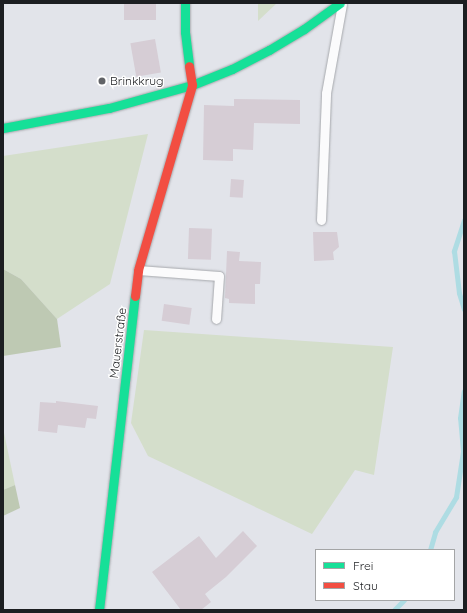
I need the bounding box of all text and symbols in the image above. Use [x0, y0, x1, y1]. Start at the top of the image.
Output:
place label: Brinkkrug [110, 74, 164, 88]
marker: Brinkkrug [97, 76, 107, 86]
street label: Mauerstraße [107, 307, 129, 379]
legend [315, 549, 455, 601]
text: Frei [353, 558, 373, 573]
text: Stau [353, 578, 378, 593]

